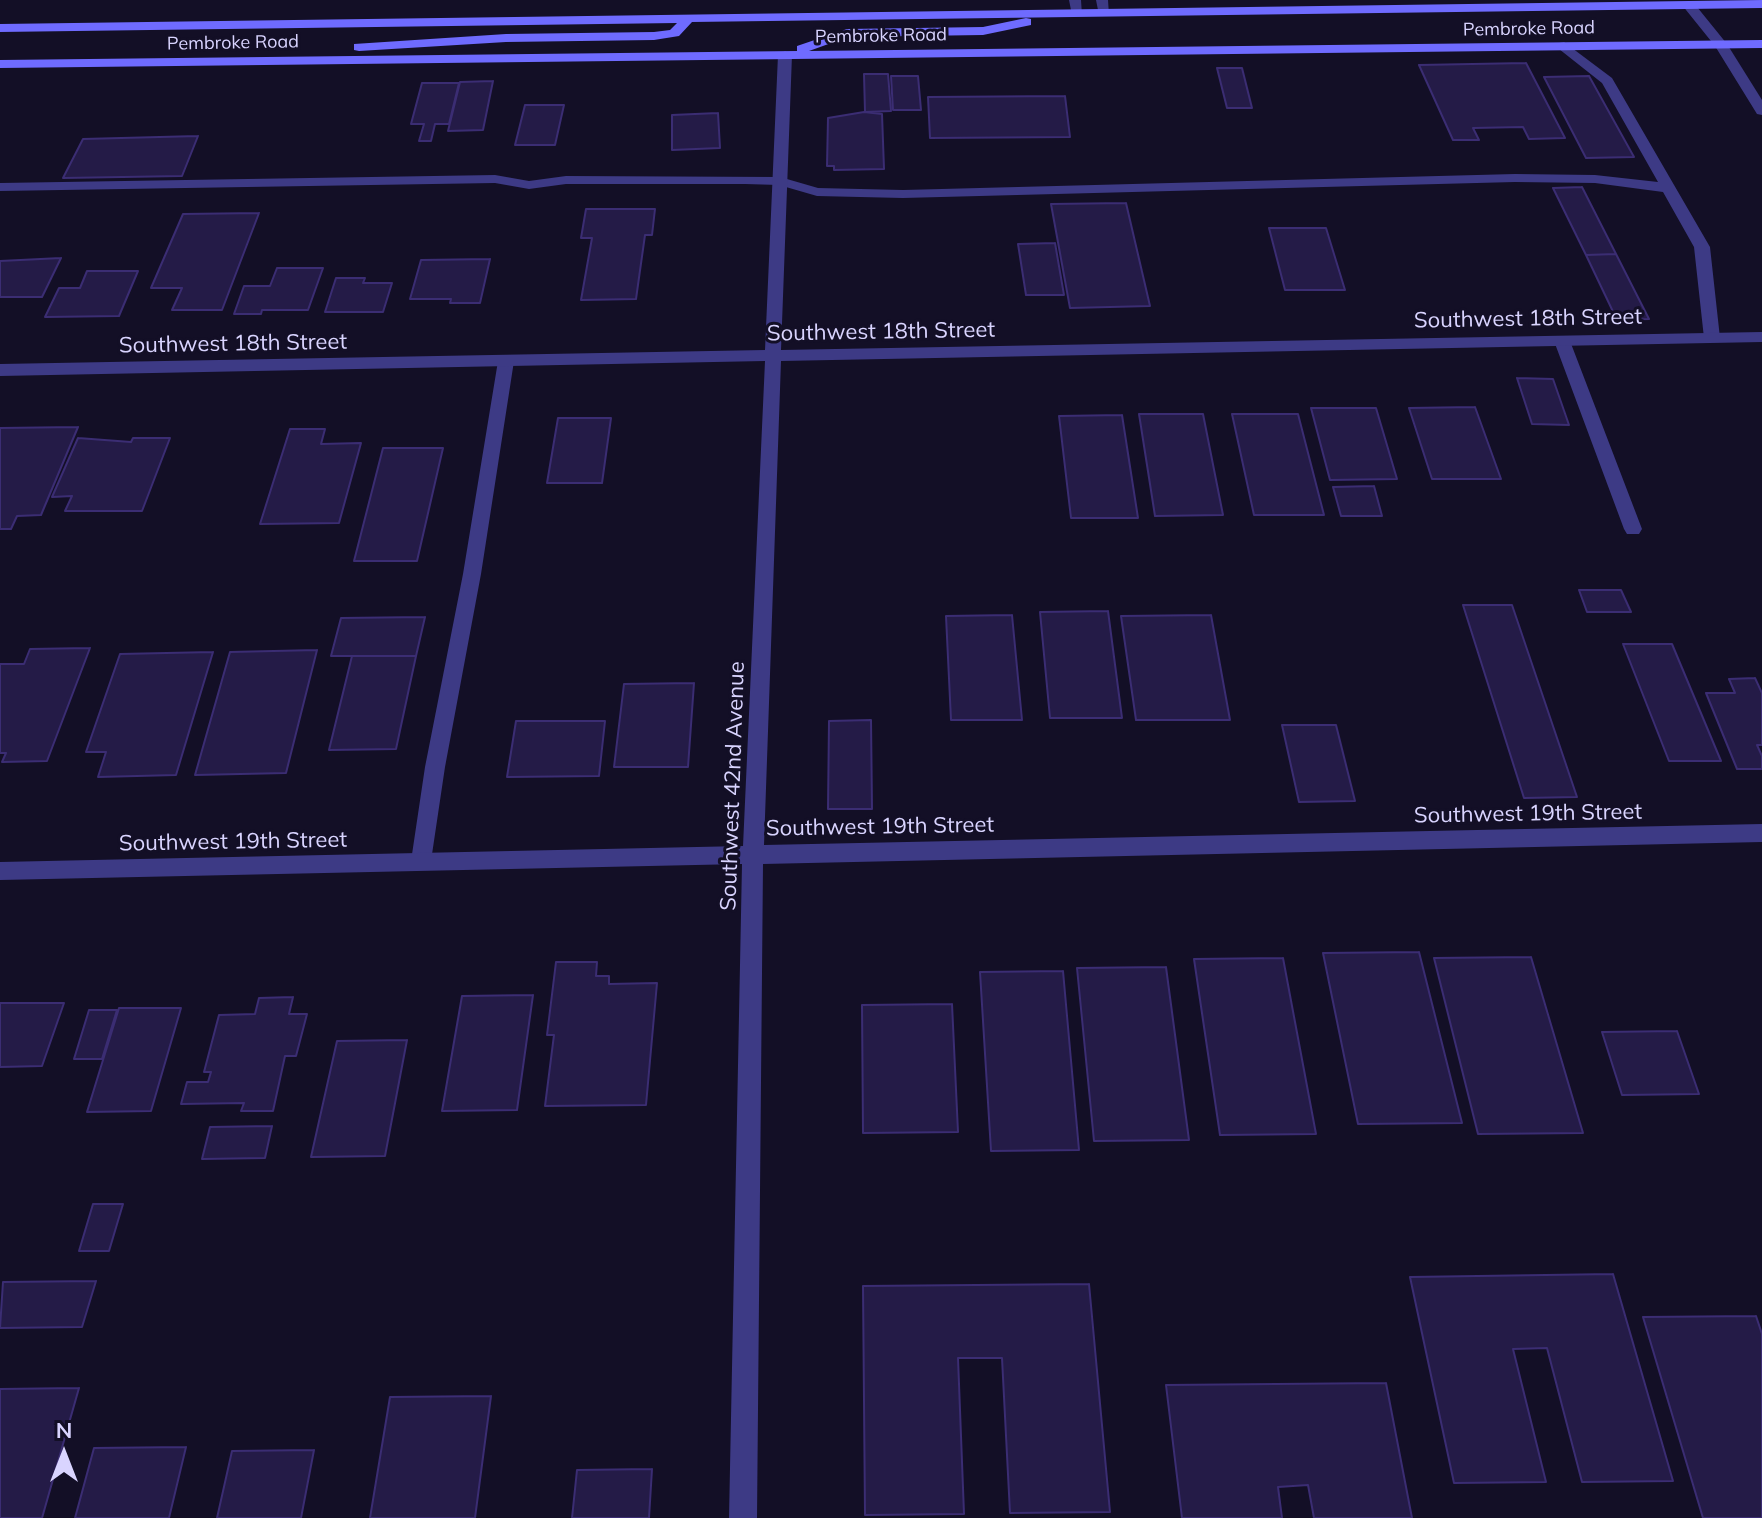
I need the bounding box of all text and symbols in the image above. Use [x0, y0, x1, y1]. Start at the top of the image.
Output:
street label: Pembroke Road [1463, 17, 1595, 41]
street label: Pembroke Road [815, 24, 947, 48]
street label: Pembroke Road [167, 31, 299, 55]
street label: Southwest 18th Street [1414, 304, 1642, 334]
street label: Southwest 18th Street [767, 317, 995, 347]
street label: Southwest 18th Street [119, 329, 347, 359]
street label: Southwest 42nd Avenue [715, 661, 751, 911]
street label: Southwest 19th Street [1414, 799, 1642, 829]
street label: Southwest 19th Street [766, 812, 994, 842]
street label: Southwest 19th Street [119, 827, 347, 857]
north arrow [24, 1414, 104, 1494]
text: N [56, 1416, 72, 1444]

